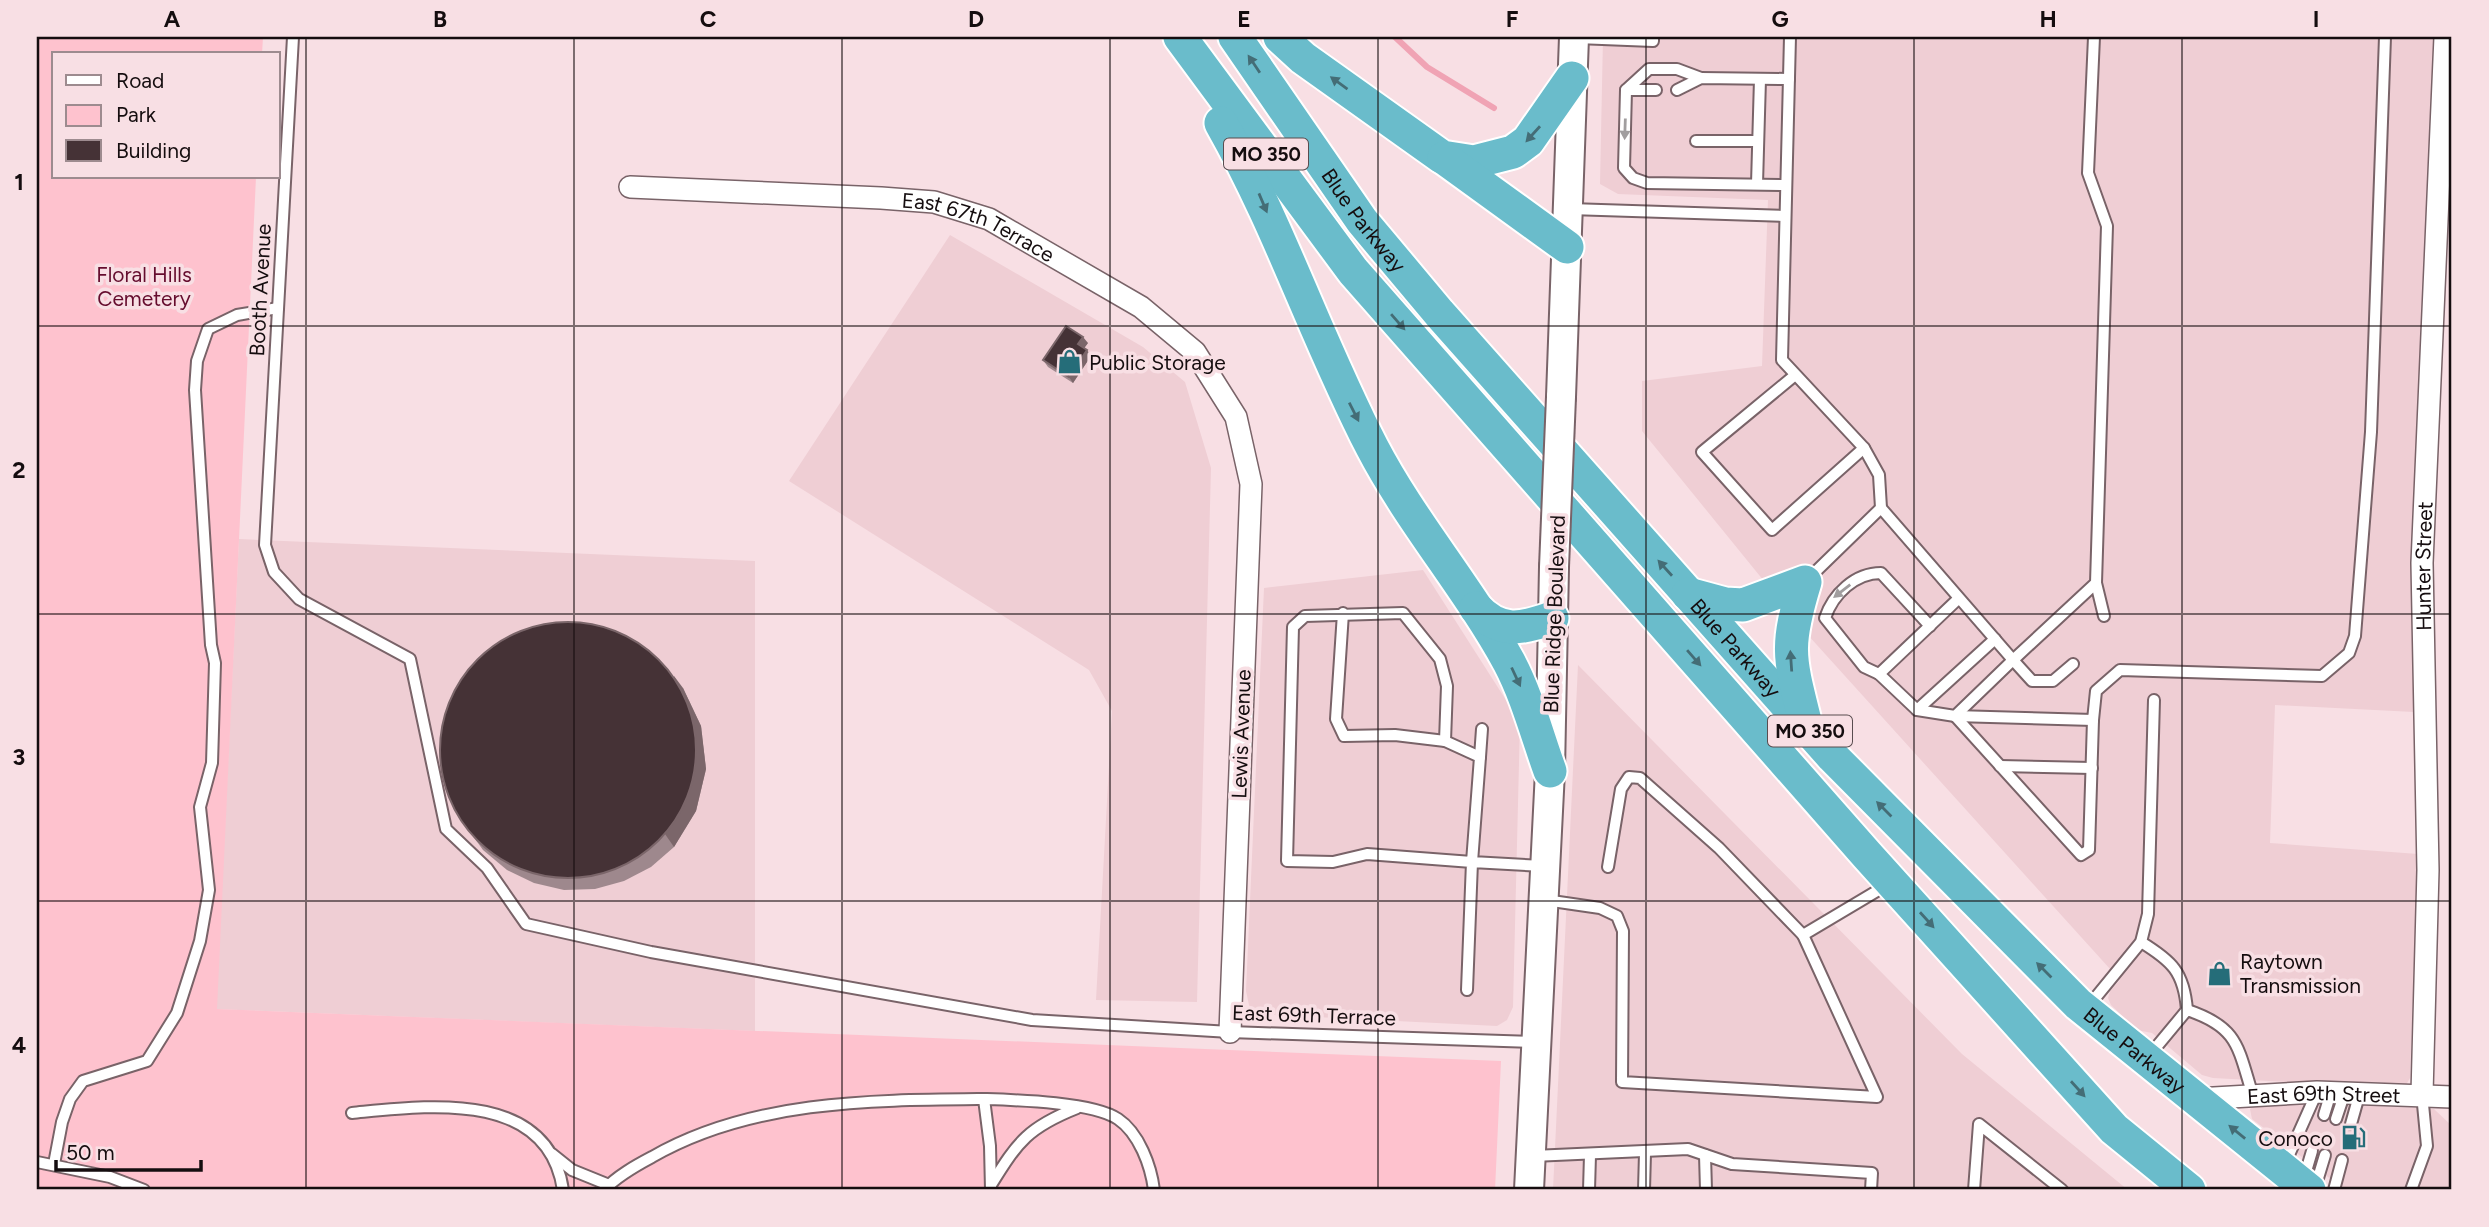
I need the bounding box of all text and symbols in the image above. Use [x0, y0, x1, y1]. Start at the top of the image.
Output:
text: A [164, 5, 181, 33]
text: B [433, 5, 447, 33]
text: C [700, 5, 717, 33]
text: D [968, 5, 984, 33]
text: E [1237, 5, 1251, 33]
text: F [1506, 5, 1519, 33]
text: G [1771, 5, 1789, 33]
text: H [2039, 5, 2057, 33]
text: I [2313, 5, 2319, 33]
legend [52, 52, 280, 178]
one-way arrow [1247, 55, 1261, 73]
text: Road [116, 68, 164, 93]
one-way arrow [1330, 76, 1348, 90]
text: Park [116, 102, 157, 127]
one-way arrow [1619, 118, 1631, 140]
one-way arrow [1526, 125, 1542, 142]
text: Building [116, 138, 191, 163]
road number: MO 350 [1224, 138, 1308, 170]
street label: Blue Parkway [1317, 163, 1412, 277]
text: 1 [14, 168, 24, 196]
street label: East 67th Terrace [901, 187, 1059, 267]
one-way arrow [1258, 193, 1269, 214]
street label: Booth Avenue [244, 223, 276, 357]
park label: Floral Hills Cemetery [96, 262, 192, 311]
one-way arrow [1390, 313, 1406, 331]
shop icon: Public Storage [1055, 348, 1083, 376]
place label: Public Storage [1089, 350, 1226, 375]
one-way arrow [1348, 402, 1360, 422]
text: 2 [12, 456, 26, 484]
street label: Hunter Street [2409, 501, 2437, 631]
street label: Blue Ridge Boulevard [1538, 514, 1570, 714]
one-way arrow [1657, 559, 1673, 577]
one-way arrow [1833, 584, 1851, 598]
street label: Blue Parkway [1686, 593, 1786, 702]
one-way arrow [1686, 649, 1702, 667]
one-way arrow [1785, 649, 1796, 671]
one-way arrow [1510, 667, 1522, 687]
street label: Lewis Avenue [1226, 669, 1256, 799]
road number: MO 350 [1768, 716, 1852, 746]
text: 3 [13, 743, 25, 771]
one-way arrow [1876, 800, 1893, 817]
one-way arrow [1918, 911, 1934, 928]
place label: Raytown Transmission [2240, 949, 2361, 998]
shop icon: Raytown Transmission [2206, 959, 2234, 987]
one-way arrow [2037, 962, 2053, 979]
street label: East 69th Terrace [1232, 1000, 1396, 1030]
street label: Blue Parkway [2079, 1001, 2191, 1098]
text: 4 [12, 1031, 26, 1059]
one-way arrow [2070, 1080, 2086, 1097]
street label: East 69th Street [2246, 1080, 2401, 1109]
one-way arrow [2229, 1124, 2247, 1139]
fuel station icon: Conoco [2339, 1124, 2367, 1152]
place label: Conoco [2258, 1126, 2333, 1151]
scale bar [56, 1129, 201, 1173]
text: 50 m [66, 1140, 115, 1165]

